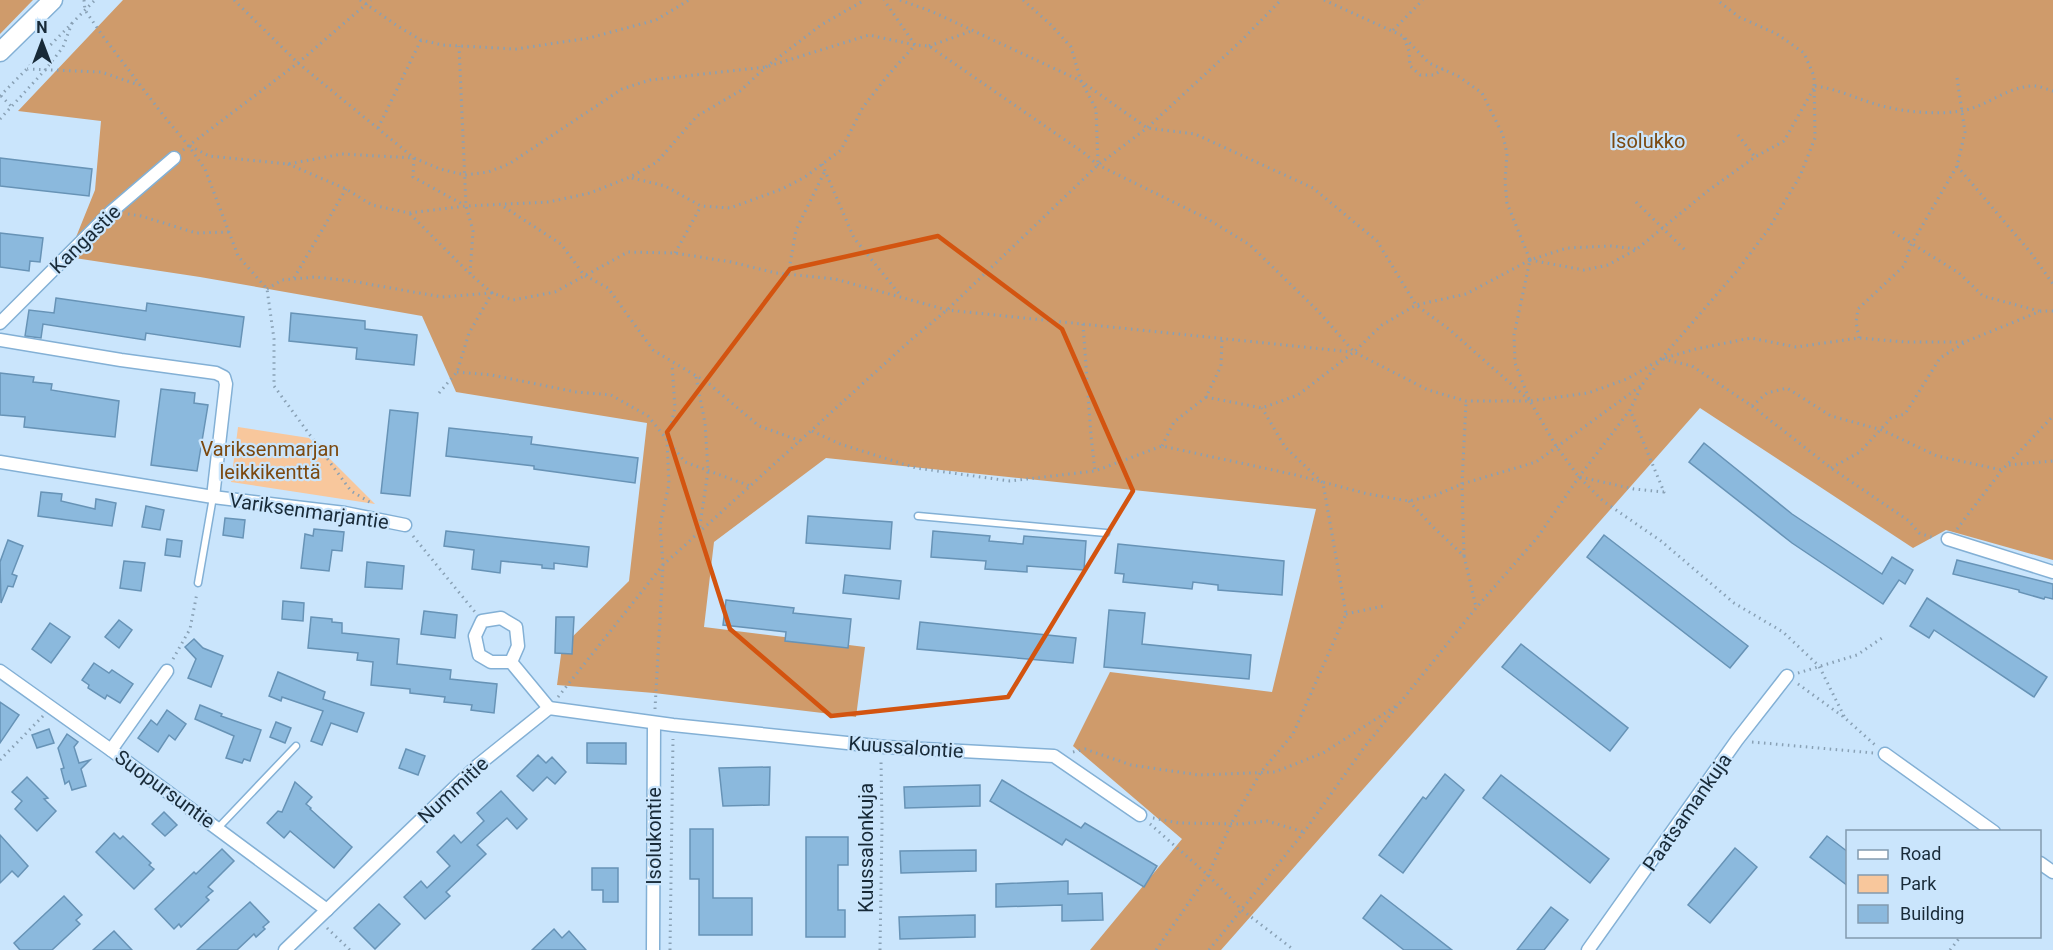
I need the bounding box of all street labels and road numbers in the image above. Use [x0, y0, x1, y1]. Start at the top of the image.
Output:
street label: Kangastie [45, 199, 125, 279]
street label: Variksenmarjantie [228, 488, 390, 534]
street label: Kuussalontie [848, 731, 964, 763]
street label: Suopursuntie [110, 745, 220, 833]
street label: Paatsamankuja [1638, 748, 1736, 876]
street label: Nummitie [413, 751, 493, 829]
street label: Kuussalonkuja [854, 783, 878, 913]
street label: Isolukontie [642, 787, 666, 885]

